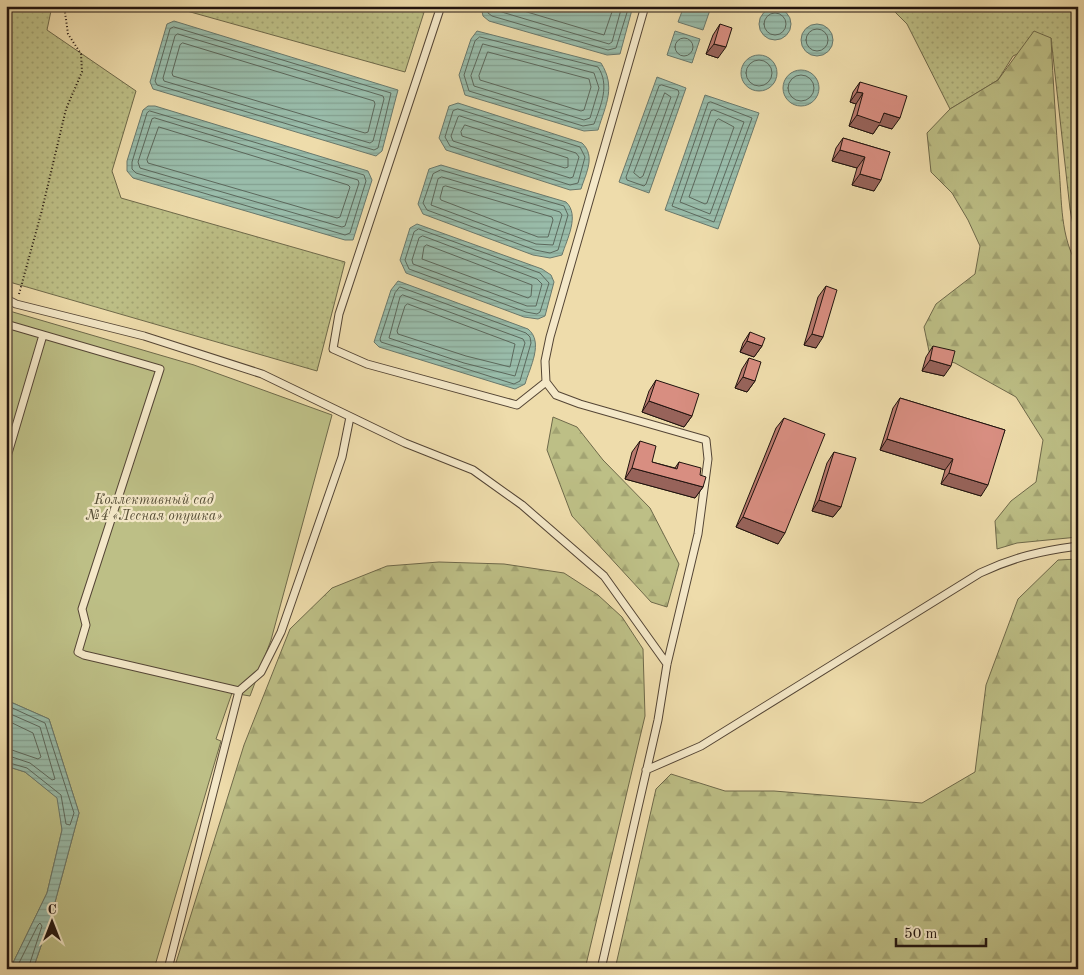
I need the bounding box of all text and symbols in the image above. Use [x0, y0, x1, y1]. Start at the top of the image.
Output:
park label: Коллективный сад №4 «Лесная опушка» [86, 493, 222, 524]
north arrow [28, 898, 78, 948]
text: С [47, 903, 57, 917]
scale bar [896, 915, 986, 947]
text: 50 m [904, 927, 938, 942]

